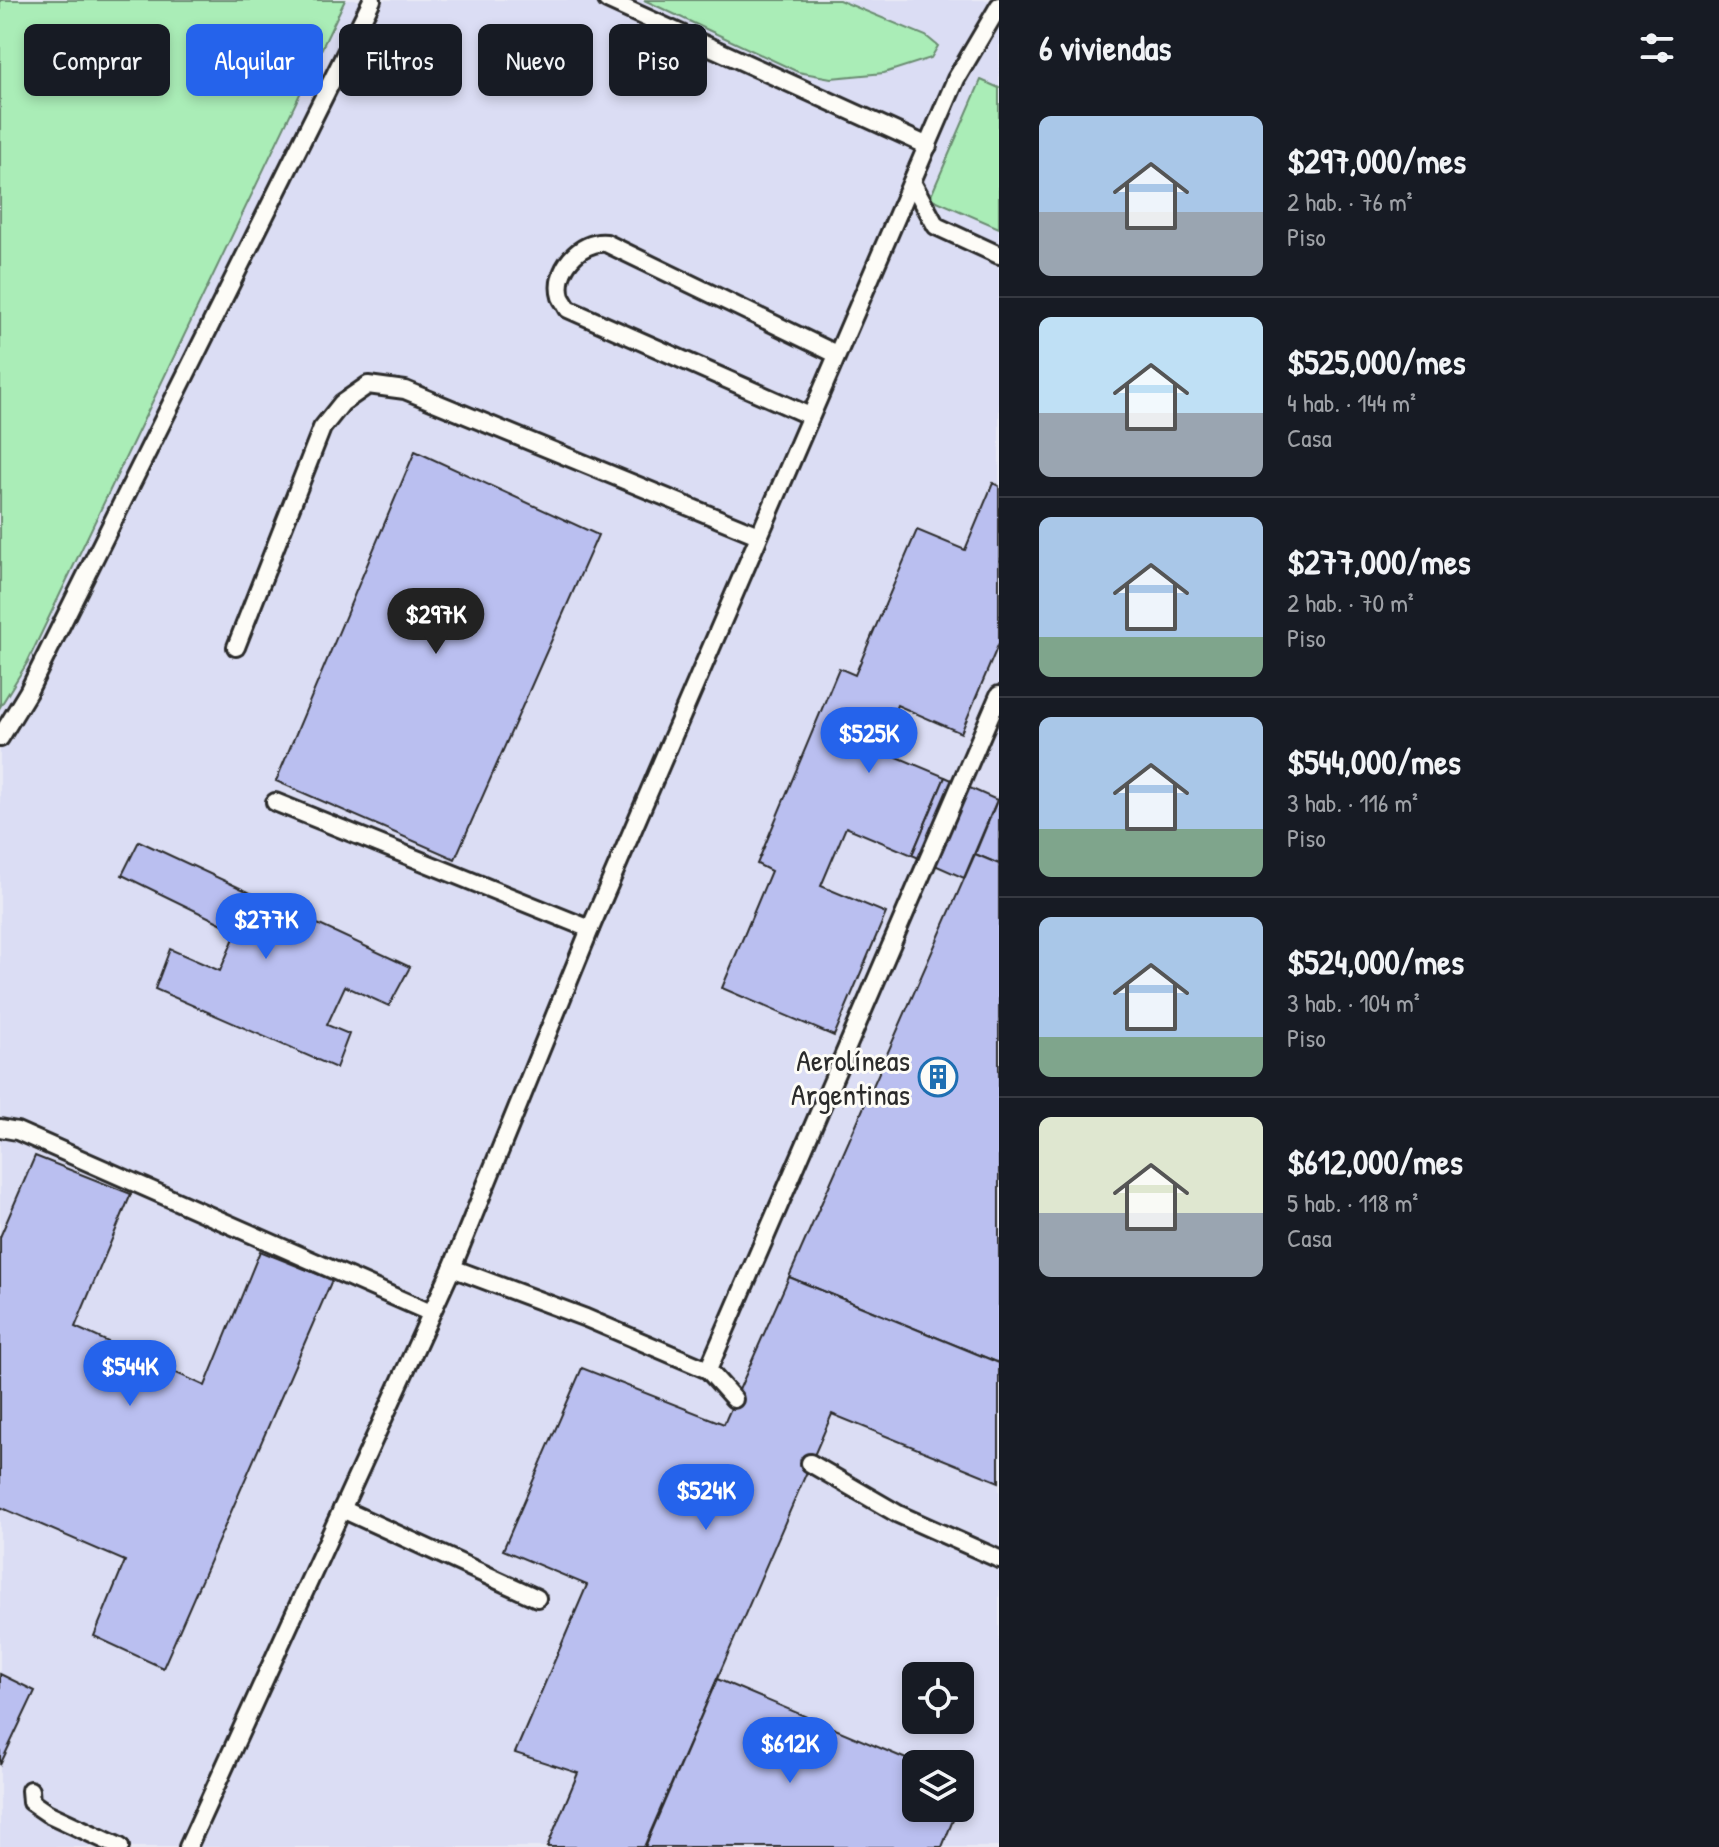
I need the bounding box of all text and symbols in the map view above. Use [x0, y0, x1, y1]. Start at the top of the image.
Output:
chip: Comprar [24, 24, 170, 96]
chip: Alquilar [186, 24, 323, 96]
chip: Filtros [339, 24, 462, 96]
chip: Nuevo [478, 24, 593, 96]
chip: Piso [609, 24, 707, 96]
text: 6 viviendas [1039, 25, 1171, 71]
icon: filters [1635, 26, 1679, 70]
text: $297,000/mes [1287, 138, 1466, 184]
icon: home [1103, 148, 1199, 244]
text: 2 hab. · 76 m² [1287, 184, 1413, 219]
text: Piso [1287, 219, 1326, 254]
text: $525,000/mes [1287, 339, 1466, 385]
icon: home [1103, 349, 1199, 445]
text: 4 hab. · 144 m² [1287, 385, 1416, 420]
text: Casa [1287, 420, 1332, 455]
text: $277,000/mes [1287, 539, 1471, 585]
icon: home [1103, 549, 1199, 645]
text: 2 hab. · 70 m² [1287, 585, 1414, 620]
pin: $297K [380, 588, 492, 656]
text: $297K [405, 596, 467, 631]
text: Piso [1287, 620, 1326, 655]
pin: $525K [813, 707, 925, 775]
text: $525K [839, 715, 899, 750]
text: $544,000/mes [1287, 739, 1461, 785]
icon: home [1103, 749, 1199, 845]
text: 3 hab. · 116 m² [1287, 785, 1418, 820]
text: Piso [1287, 820, 1326, 855]
pin: $277K [210, 893, 322, 961]
text: $277K [234, 901, 298, 936]
text: $524,000/mes [1287, 939, 1464, 985]
icon: home [1103, 949, 1199, 1045]
text: 3 hab. · 104 m² [1287, 985, 1420, 1020]
text: Piso [1287, 1020, 1326, 1055]
place label: Aerolíneas Argentinas [791, 1040, 910, 1114]
building icon: Aerolíneas Argentinas [917, 1056, 959, 1098]
text: $612,000/mes [1287, 1139, 1463, 1185]
icon: home [1103, 1149, 1199, 1245]
text: 5 hab. · 118 m² [1287, 1185, 1418, 1220]
text: Casa [1287, 1220, 1332, 1255]
pin: $544K [74, 1340, 186, 1408]
text: $544K [101, 1348, 159, 1383]
pin: $524K [650, 1464, 762, 1532]
text: $524K [676, 1472, 736, 1507]
map controls [902, 1662, 974, 1822]
button: locate [902, 1662, 974, 1734]
pin: $612K [734, 1717, 846, 1785]
text: $612K [761, 1725, 819, 1760]
button: layers [902, 1750, 974, 1822]

